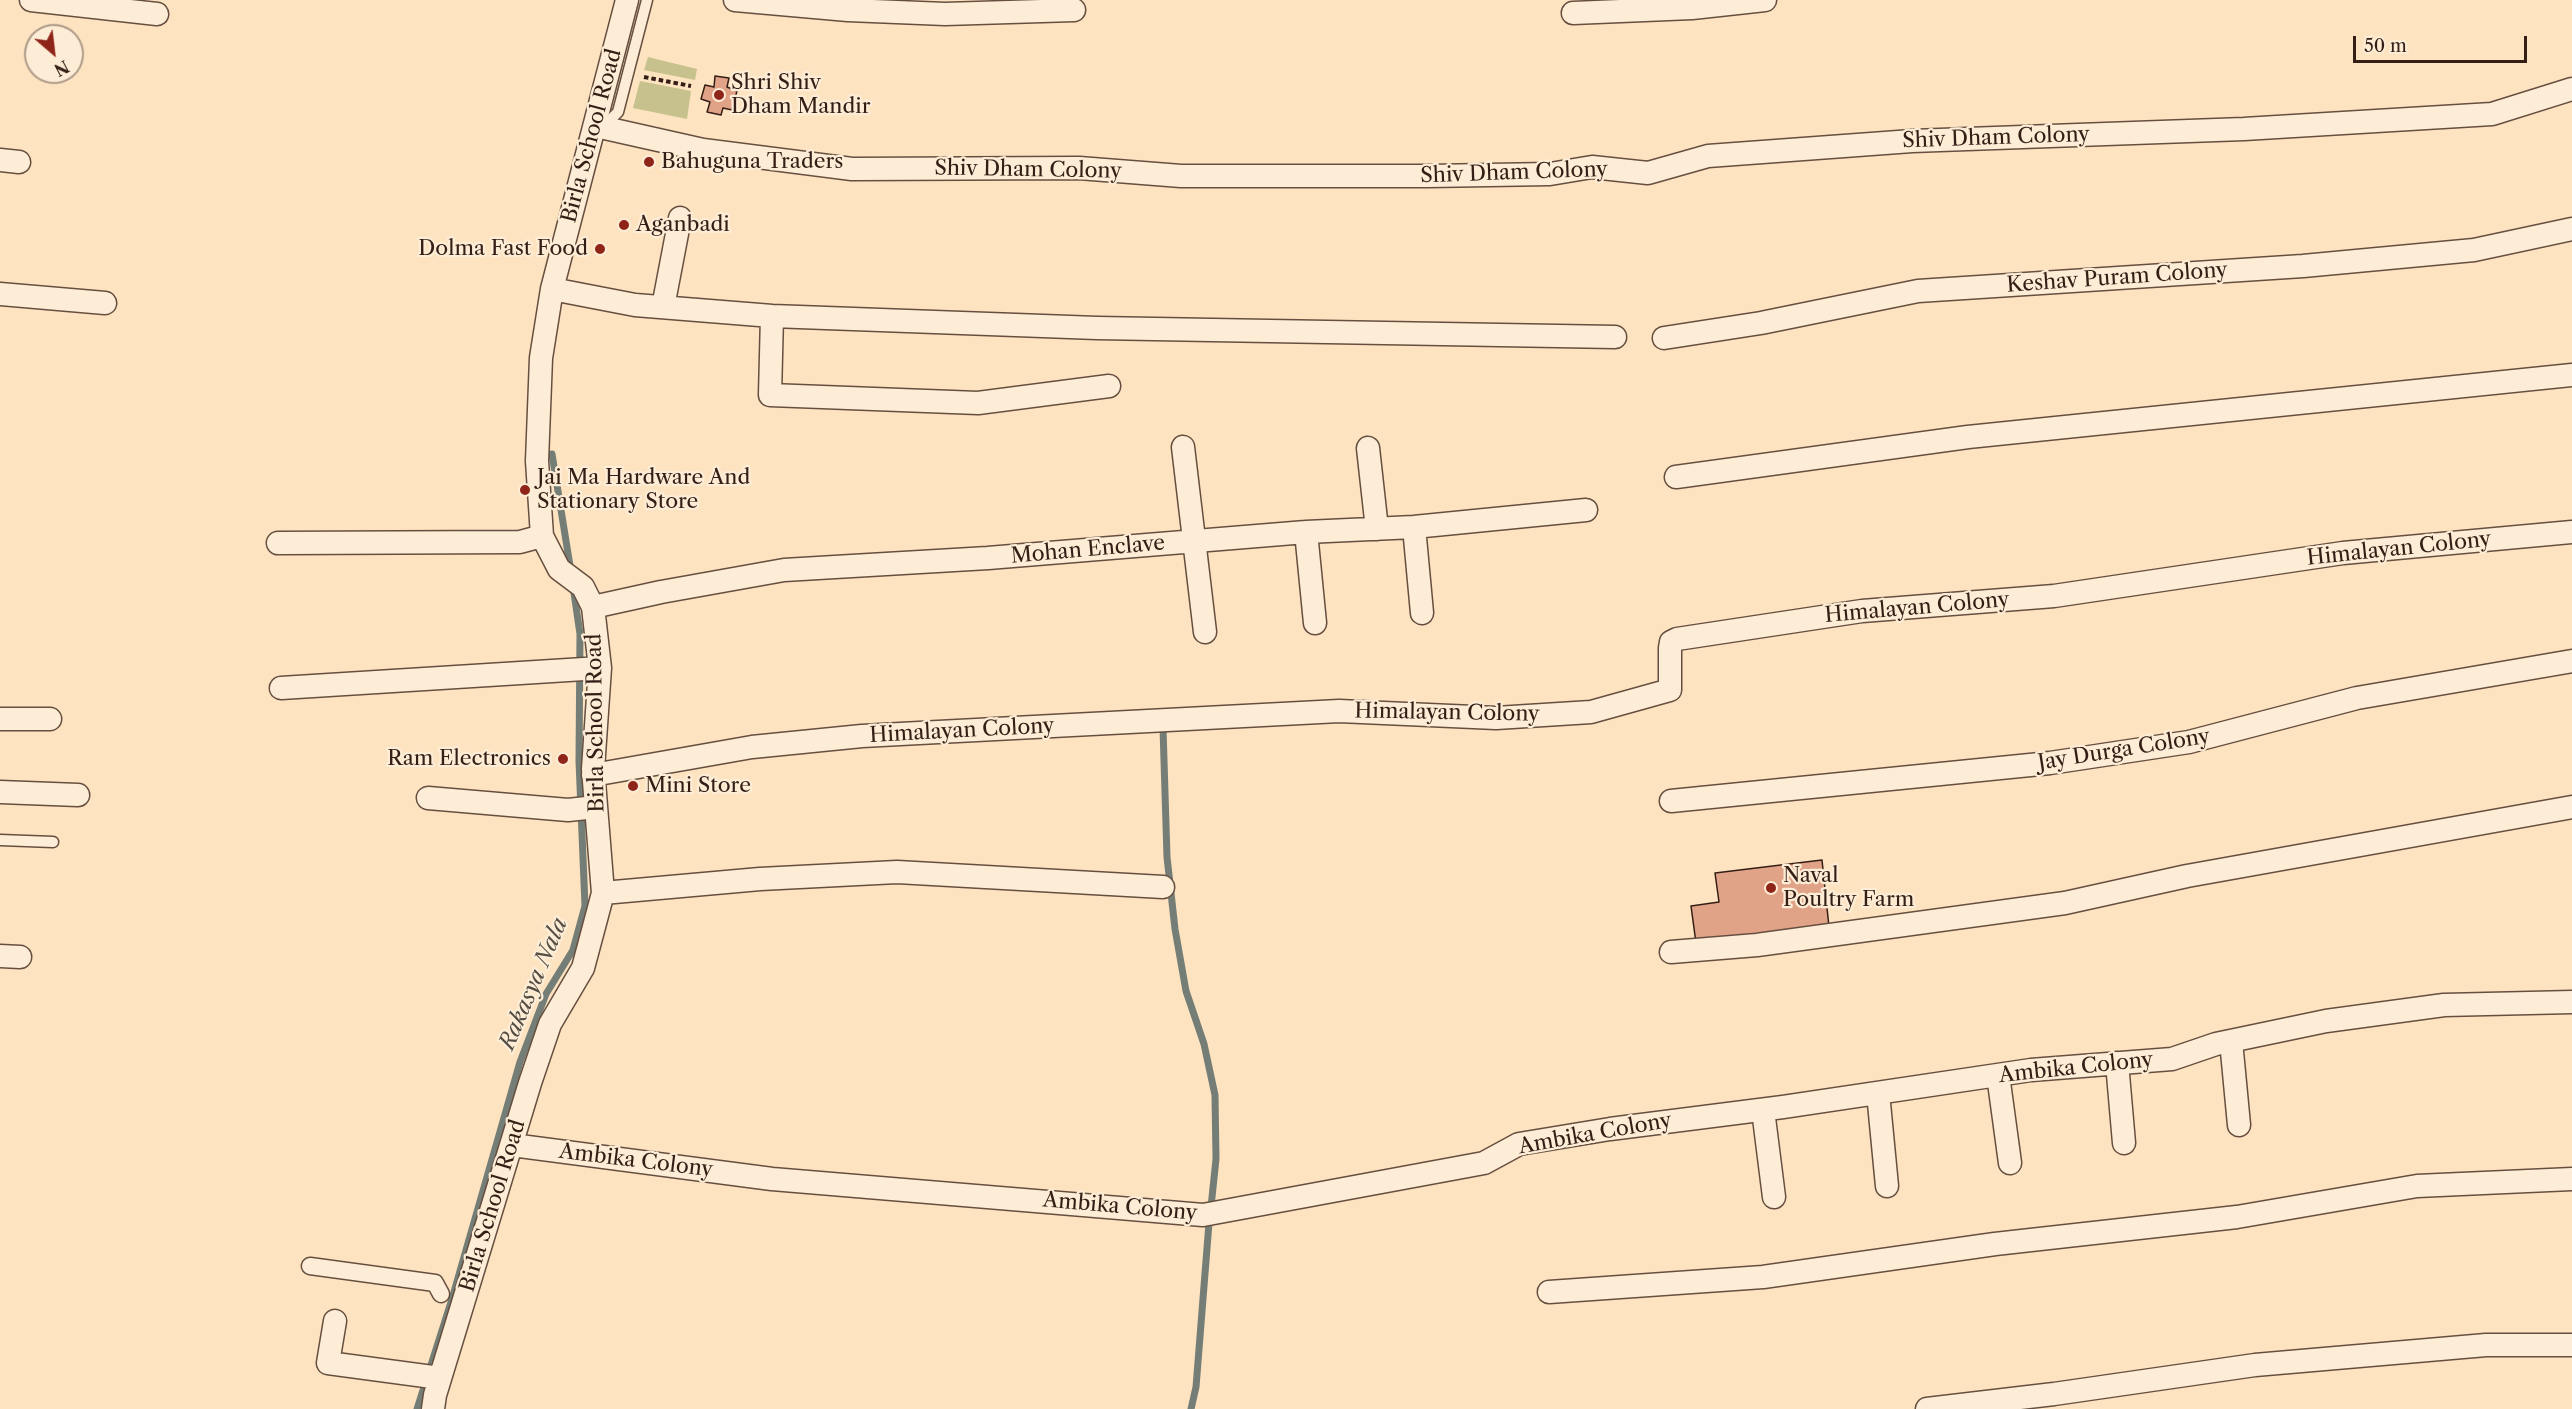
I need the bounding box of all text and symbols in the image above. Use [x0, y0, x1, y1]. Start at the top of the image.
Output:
north arrow [24, 24, 84, 84]
scale bar [2356, 24, 2530, 62]
text: 50 m [2364, 35, 2407, 57]
street label: Birla School Road [557, 46, 627, 226]
text: N [51, 56, 72, 80]
place label: Shri Shiv Dham Mandir [731, 70, 870, 120]
marker: Shri Shiv Dham Mandir [712, 88, 726, 102]
street label: Shiv Dham Colony [1902, 122, 2090, 154]
place label: Bahuguna Traders [661, 149, 843, 175]
marker: Bahuguna Traders [642, 155, 656, 169]
street label: Shiv Dham Colony [934, 156, 1122, 184]
street label: Shiv Dham Colony [1420, 157, 1608, 189]
place label: Aganbadi [636, 212, 730, 238]
marker: Aganbadi [617, 218, 631, 232]
place label: Dolma Fast Food [418, 236, 588, 262]
marker: Dolma Fast Food [593, 242, 607, 256]
street label: Keshav Puram Colony [2006, 258, 2228, 298]
place label: Jai Ma Hardware And Stationary Store [537, 465, 750, 515]
marker: Jai Ma Hardware And Stationary Store [518, 483, 532, 497]
street label: Himalayan Colony [2306, 527, 2492, 571]
street label: Mohan Enclave [1010, 531, 1166, 569]
street label: Himalayan Colony [1824, 587, 2010, 629]
street label: Birla School Road [582, 633, 610, 813]
street label: Himalayan Colony [1354, 699, 1540, 727]
street label: Himalayan Colony [869, 714, 1055, 748]
street label: Jay Durga Colony [2036, 724, 2212, 776]
place label: Ram Electronics [387, 746, 551, 772]
marker: Ram Electronics [556, 752, 570, 766]
place label: Mini Store [645, 773, 751, 799]
marker: Mini Store [626, 779, 640, 793]
place label: Naval Poultry Farm [1783, 863, 1914, 913]
marker: Naval Poultry Farm [1764, 881, 1778, 895]
water label: Rakasya Nala [494, 914, 574, 1054]
street label: Ambika Colony [1998, 1047, 2154, 1089]
street label: Ambika Colony [1516, 1108, 1674, 1160]
street label: Birla School Road [455, 1117, 531, 1295]
street label: Ambika Colony [558, 1139, 714, 1183]
street label: Ambika Colony [1042, 1188, 1198, 1226]

